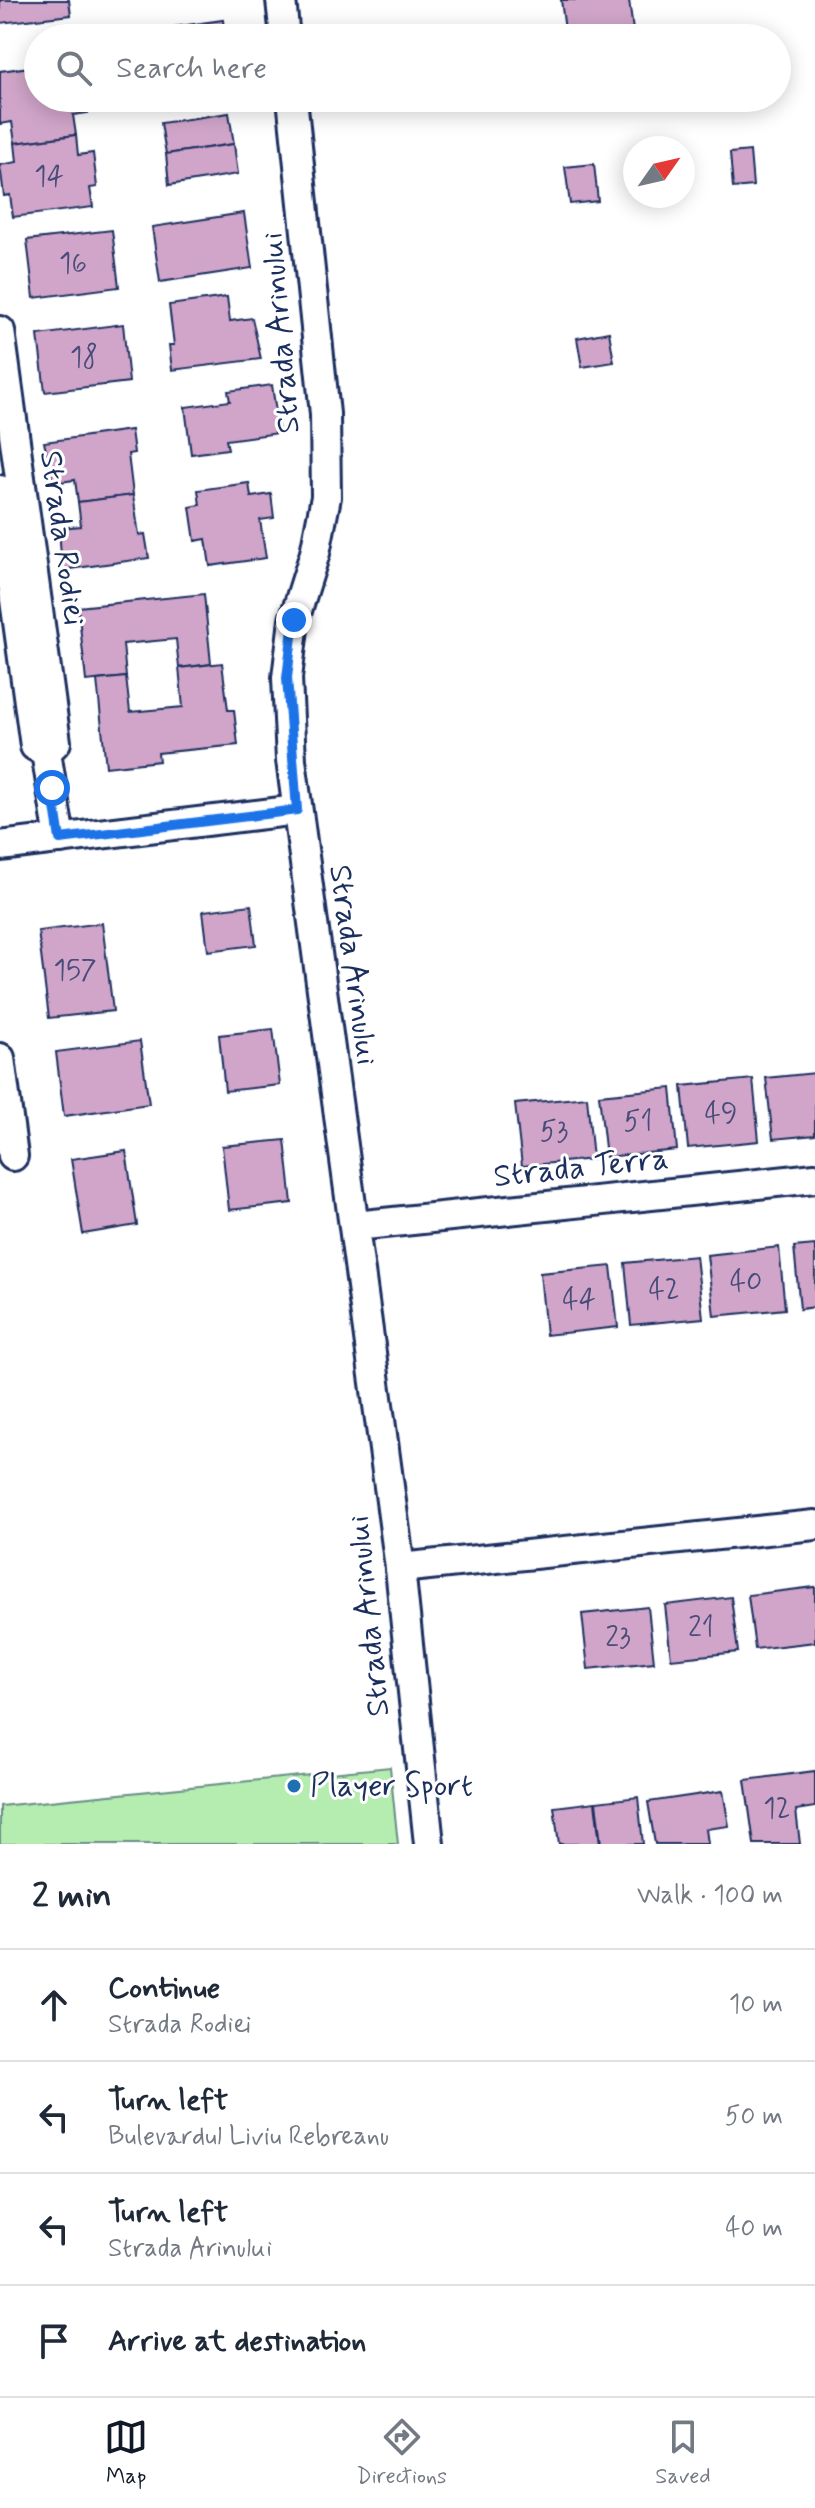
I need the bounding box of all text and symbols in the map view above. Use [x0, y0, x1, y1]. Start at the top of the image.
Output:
search box [24, 24, 791, 112]
icon: search [52, 46, 96, 90]
text: Search here [116, 49, 267, 88]
north arrow [623, 136, 695, 208]
house number: 14 [34, 159, 64, 196]
street label: Strada Arinului [251, 231, 311, 435]
house number: 16 [59, 246, 87, 283]
house number: 18 [70, 340, 98, 377]
street label: Strada Rodiei [29, 448, 95, 628]
route end [276, 602, 312, 638]
route start [34, 770, 70, 806]
street label: Strada Arinului [318, 862, 388, 1068]
house number: 157 [53, 953, 97, 990]
house number: 49 [705, 1096, 737, 1133]
house number: 51 [624, 1104, 652, 1141]
house number: 53 [540, 1114, 568, 1151]
street label: Strada Terra [491, 1138, 671, 1198]
house number: 40 [730, 1264, 762, 1301]
house number: 42 [648, 1272, 680, 1309]
house number: 44 [562, 1282, 596, 1319]
street label: Strada Arinului [338, 1513, 400, 1719]
house number: 21 [688, 1610, 714, 1647]
house number: 23 [605, 1620, 631, 1657]
place label: Player Sport [310, 1765, 473, 1807]
marker: Player Sport [285, 1777, 303, 1795]
house number: 12 [763, 1791, 791, 1828]
text: 2 min [32, 1874, 112, 1919]
text: Walk · 100 m [637, 1879, 783, 1913]
text: Continue [108, 1969, 220, 2008]
icon: ahead [32, 1983, 76, 2027]
text: 10 m [729, 1988, 783, 2022]
text: Strada Rodiei [108, 2008, 251, 2042]
text: Turn left [108, 2081, 228, 2120]
icon: left [32, 2095, 76, 2139]
text: 50 m [725, 2100, 783, 2134]
text: Bulevardul Liviu Rebreanu [108, 2120, 389, 2154]
text: Turn left [108, 2193, 228, 2232]
icon: left [32, 2207, 76, 2251]
text: 40 m [725, 2212, 783, 2246]
text: Strada Arinului [108, 2232, 272, 2266]
icon: arrive [32, 2319, 76, 2363]
text: Arrive at destination [108, 2322, 366, 2361]
tab: Map [104, 2415, 148, 2491]
tab: Directions [356, 2415, 447, 2491]
tab: Saved [655, 2415, 711, 2491]

